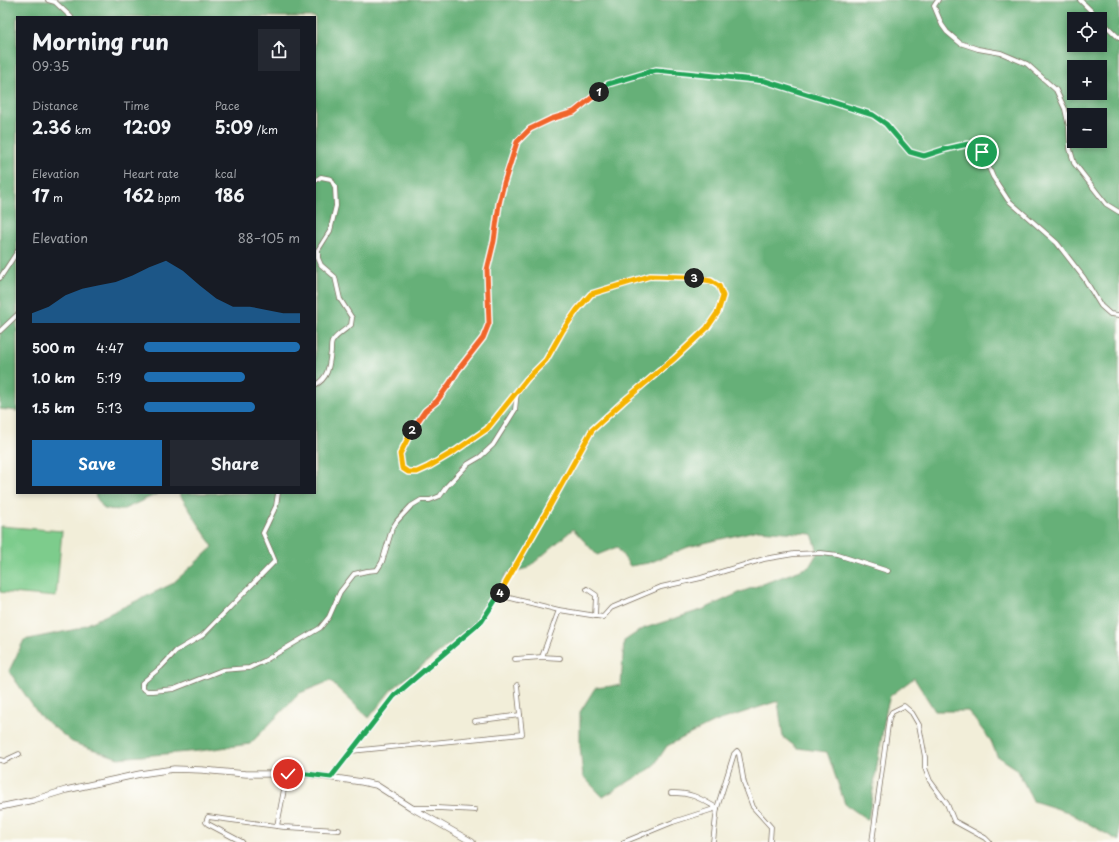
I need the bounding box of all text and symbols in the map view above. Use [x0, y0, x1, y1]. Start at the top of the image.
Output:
map controls [1067, 12, 1107, 148]
button: locate [1067, 12, 1107, 52]
text: Morning run [32, 24, 169, 57]
button: share [258, 29, 300, 71]
text: 09:35 [32, 56, 69, 75]
button: + [1067, 60, 1107, 100]
pin: 1 [589, 82, 609, 102]
text: 1 [596, 83, 602, 100]
text: Distance [32, 97, 78, 114]
text: Time [123, 97, 149, 114]
text: Pace [215, 97, 239, 114]
button: − [1067, 108, 1107, 148]
text: 2.36 [32, 114, 71, 140]
text: 12:09 [123, 114, 171, 140]
text: 5:09 [215, 114, 253, 140]
text: km [71, 121, 91, 138]
text: /km [253, 121, 278, 138]
pin [965, 135, 999, 169]
icon: arrive [971, 141, 993, 163]
text: Elevation [32, 165, 79, 182]
text: Heart rate [123, 165, 179, 182]
text: kcal [215, 165, 237, 182]
text: 17 [32, 182, 49, 208]
text: 162 [123, 182, 154, 208]
text: 186 [215, 182, 244, 208]
text: m [49, 189, 63, 206]
text: bpm [154, 189, 181, 206]
text: Elevation [32, 228, 88, 247]
text: 88–105 m [238, 228, 300, 247]
pin: 3 [684, 268, 704, 288]
text: 3 [690, 269, 698, 286]
text: 500 m [32, 338, 75, 357]
text: 4:47 [96, 338, 124, 357]
text: 1.0 km [32, 368, 75, 387]
text: 5:19 [96, 368, 122, 387]
text: 1.5 km [32, 398, 75, 417]
text: 5:13 [96, 398, 123, 417]
pin: 2 [402, 420, 422, 440]
text: 2 [408, 421, 416, 438]
button: Save [32, 440, 162, 486]
button: Share [170, 440, 300, 486]
pin: 4 [490, 583, 510, 603]
text: 4 [496, 584, 504, 601]
pin [271, 757, 305, 791]
icon: check [277, 763, 299, 785]

